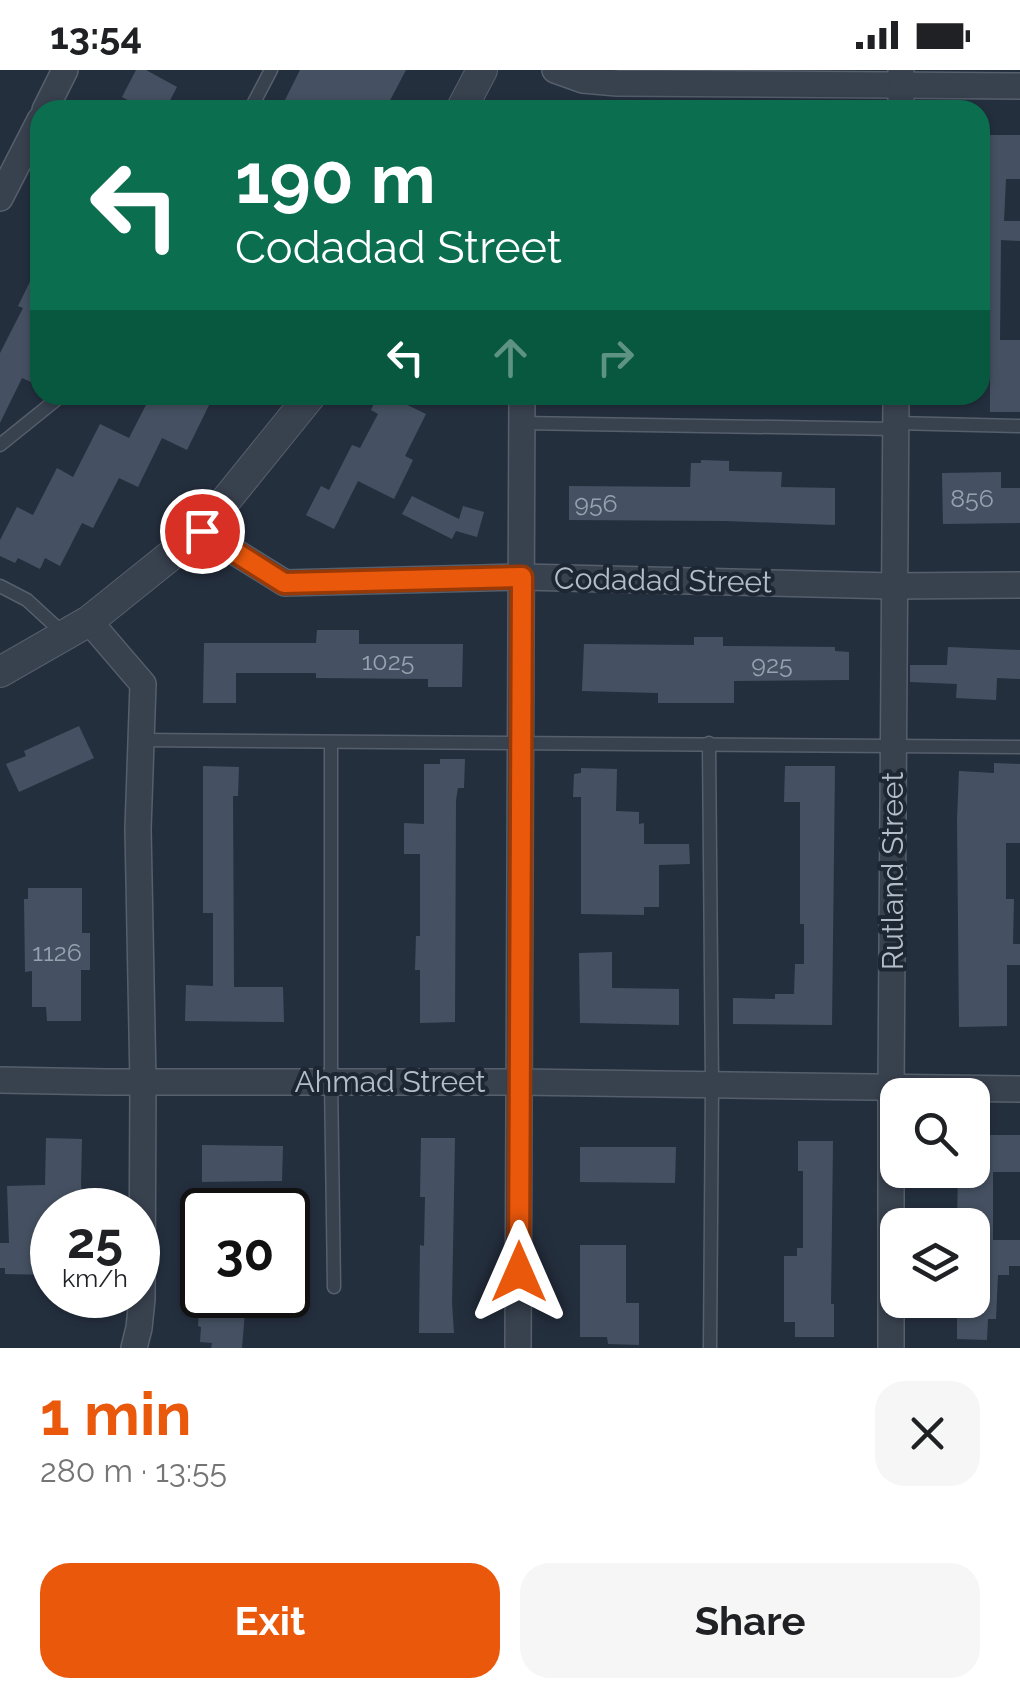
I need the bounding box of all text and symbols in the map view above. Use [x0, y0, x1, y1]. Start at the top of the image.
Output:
text: 13:54 [50, 13, 142, 58]
text: 190 m [235, 137, 436, 219]
icon: left [70, 140, 200, 270]
text: Codadad Street [235, 221, 562, 274]
icon: left [378, 330, 433, 385]
icon: ahead [483, 330, 538, 385]
icon: right [588, 330, 643, 385]
house number: 856 [950, 483, 994, 513]
house number: 956 [574, 488, 618, 518]
pin [160, 489, 245, 574]
icon: arrive [175, 504, 230, 559]
street label: Codadad Street [554, 561, 772, 599]
house number: 1025 [362, 646, 414, 676]
house number: 925 [751, 649, 793, 679]
street label: Rutland Street [875, 772, 910, 970]
house number: 1126 [32, 937, 82, 967]
street label: Ahmad Street [294, 1064, 486, 1099]
map controls [880, 1078, 990, 1318]
button: search [880, 1078, 990, 1188]
speed limit sign: 30 [180, 1188, 310, 1318]
button: layers [880, 1208, 990, 1318]
text: 25 [67, 1211, 123, 1270]
position arrow [467, 1220, 571, 1324]
text: km/h [62, 1263, 128, 1293]
text: 1 min [40, 1379, 191, 1449]
button: close [875, 1381, 980, 1486]
text: 280 m · 13:55 [40, 1452, 227, 1489]
button: Exit [40, 1563, 500, 1678]
button: Share [520, 1563, 980, 1678]

